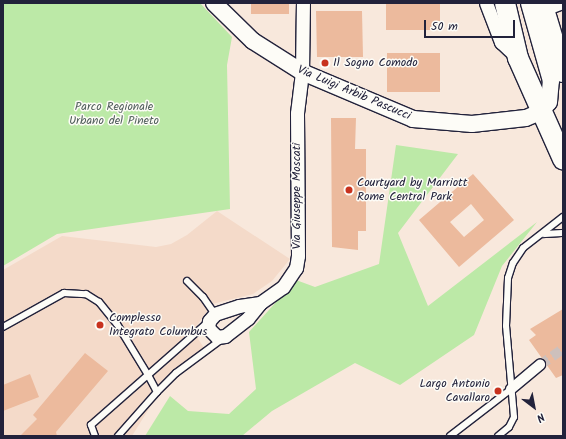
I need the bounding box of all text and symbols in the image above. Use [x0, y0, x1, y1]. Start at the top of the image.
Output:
scale bar [426, 12, 517, 38]
text: 50 m [431, 17, 458, 36]
place label: Il Sogno Comodo [333, 56, 418, 70]
marker: Il Sogno Comodo [320, 58, 330, 68]
street label: Via Luigi Arbib Pascucci [295, 63, 413, 123]
park label: Parco Regionale Urbano del Pineto [69, 100, 159, 128]
street label: Via Giuseppe Moscati [290, 143, 304, 249]
place label: Courtyard by Marriott Rome Central Park [357, 176, 467, 204]
marker: Courtyard by Marriott Rome Central Park [344, 185, 354, 195]
place label: Complesso Integrato Columbus [109, 311, 207, 339]
marker: Complesso Integrato Columbus [94, 319, 106, 331]
place label: Largo Antonio Cavallaro [419, 377, 490, 405]
marker: Largo Antonio Cavallaro [493, 386, 503, 396]
north arrow [514, 387, 554, 427]
text: N [533, 408, 548, 427]

